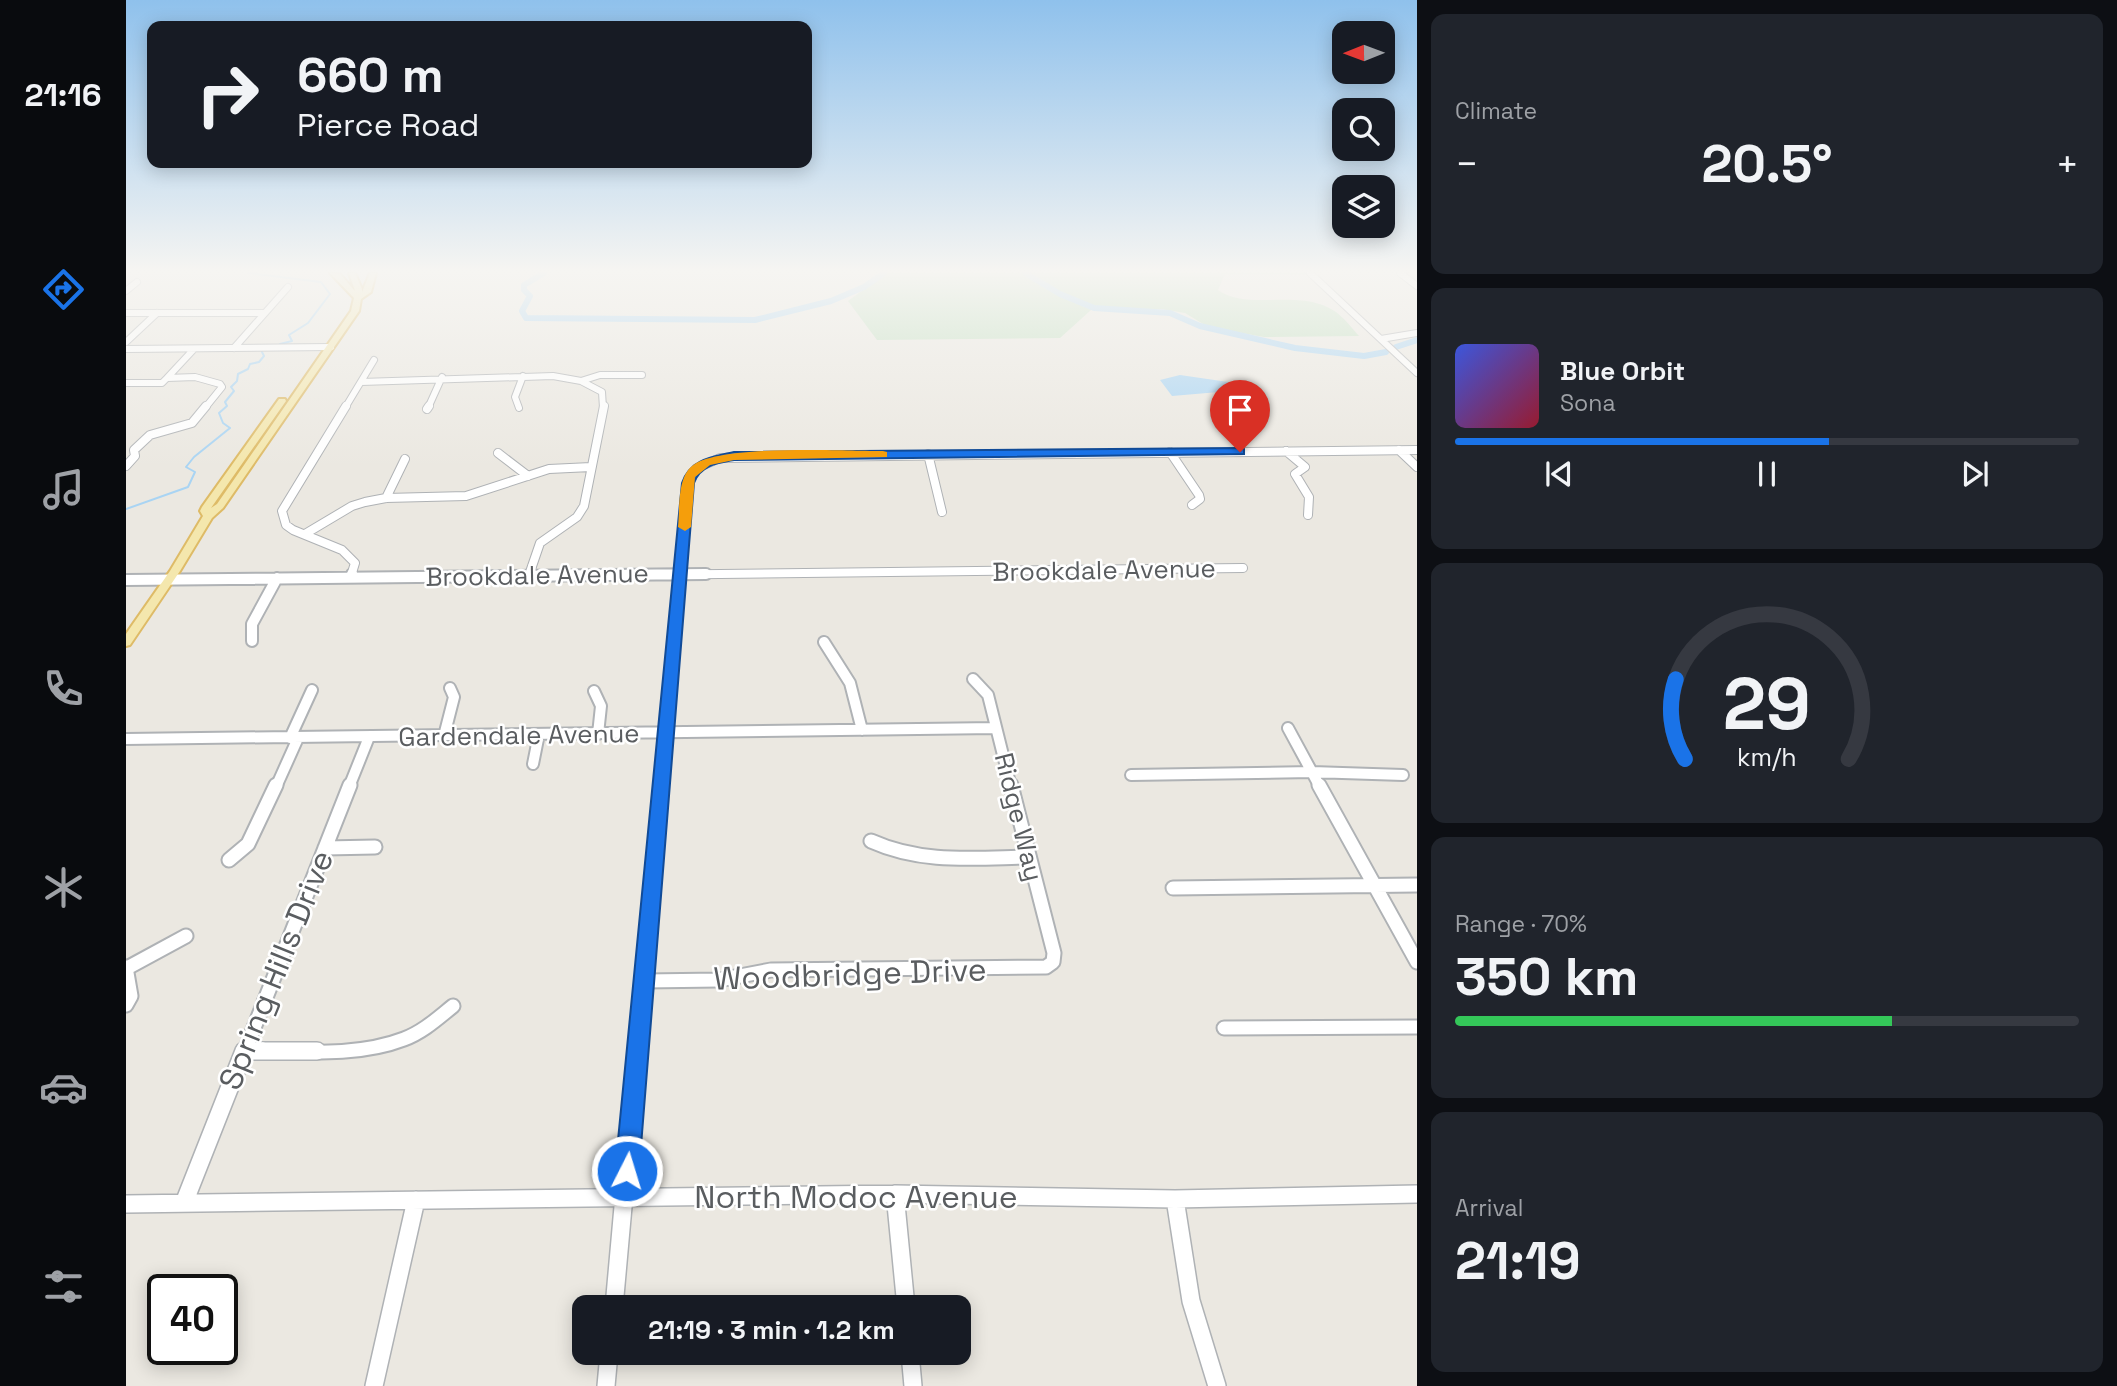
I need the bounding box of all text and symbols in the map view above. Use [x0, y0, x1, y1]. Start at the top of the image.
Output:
north arrow [1332, 21, 1395, 84]
map controls [1332, 21, 1395, 238]
text: 660 m [297, 44, 444, 106]
icon: right [182, 49, 273, 140]
text: 21:16 [24, 75, 102, 115]
text: Climate [1455, 96, 1537, 126]
button: search [1332, 98, 1395, 161]
text: Pierce Road [297, 105, 479, 145]
text: 20.5° [1701, 131, 1833, 197]
text: − [1455, 140, 1479, 188]
text: + [2055, 140, 2079, 188]
button: layers [1332, 175, 1395, 238]
icon: directions [39, 265, 88, 314]
text: Blue Orbit [1560, 354, 1685, 388]
pin [1210, 380, 1270, 452]
text: Sona [1560, 388, 1616, 418]
icon: arrive [1221, 391, 1259, 429]
icon: previous [1540, 455, 1578, 493]
icon: pause [1748, 455, 1786, 493]
icon: next [1956, 455, 1994, 493]
icon: music [39, 465, 88, 514]
street label: Brookdale Avenue [992, 551, 1216, 589]
street label: Brookdale Avenue [425, 556, 649, 594]
text: 29 [1723, 657, 1811, 750]
icon: phone [39, 664, 88, 713]
street label: Gardendale Avenue [398, 716, 640, 754]
text: km/h [1737, 741, 1797, 773]
street label: Ridge Way [987, 749, 1051, 885]
street label: Spring Hills Drive [210, 844, 342, 1096]
icon: climate [39, 863, 88, 912]
text: Range · 70% [1455, 909, 1587, 939]
text: 350 km [1455, 944, 1638, 1010]
street label: Woodbridge Drive [713, 949, 987, 999]
icon: car [39, 1063, 88, 1112]
position arrow [590, 1134, 664, 1208]
street label: North Modoc Avenue [694, 1177, 1018, 1217]
text: Arrival [1455, 1193, 1523, 1223]
text: 21:19 [1455, 1228, 1581, 1294]
icon: filters [39, 1262, 88, 1311]
speed limit sign: 40 [147, 1274, 238, 1365]
text: 21:19 · 3 min · 1.2 km [648, 1313, 895, 1347]

